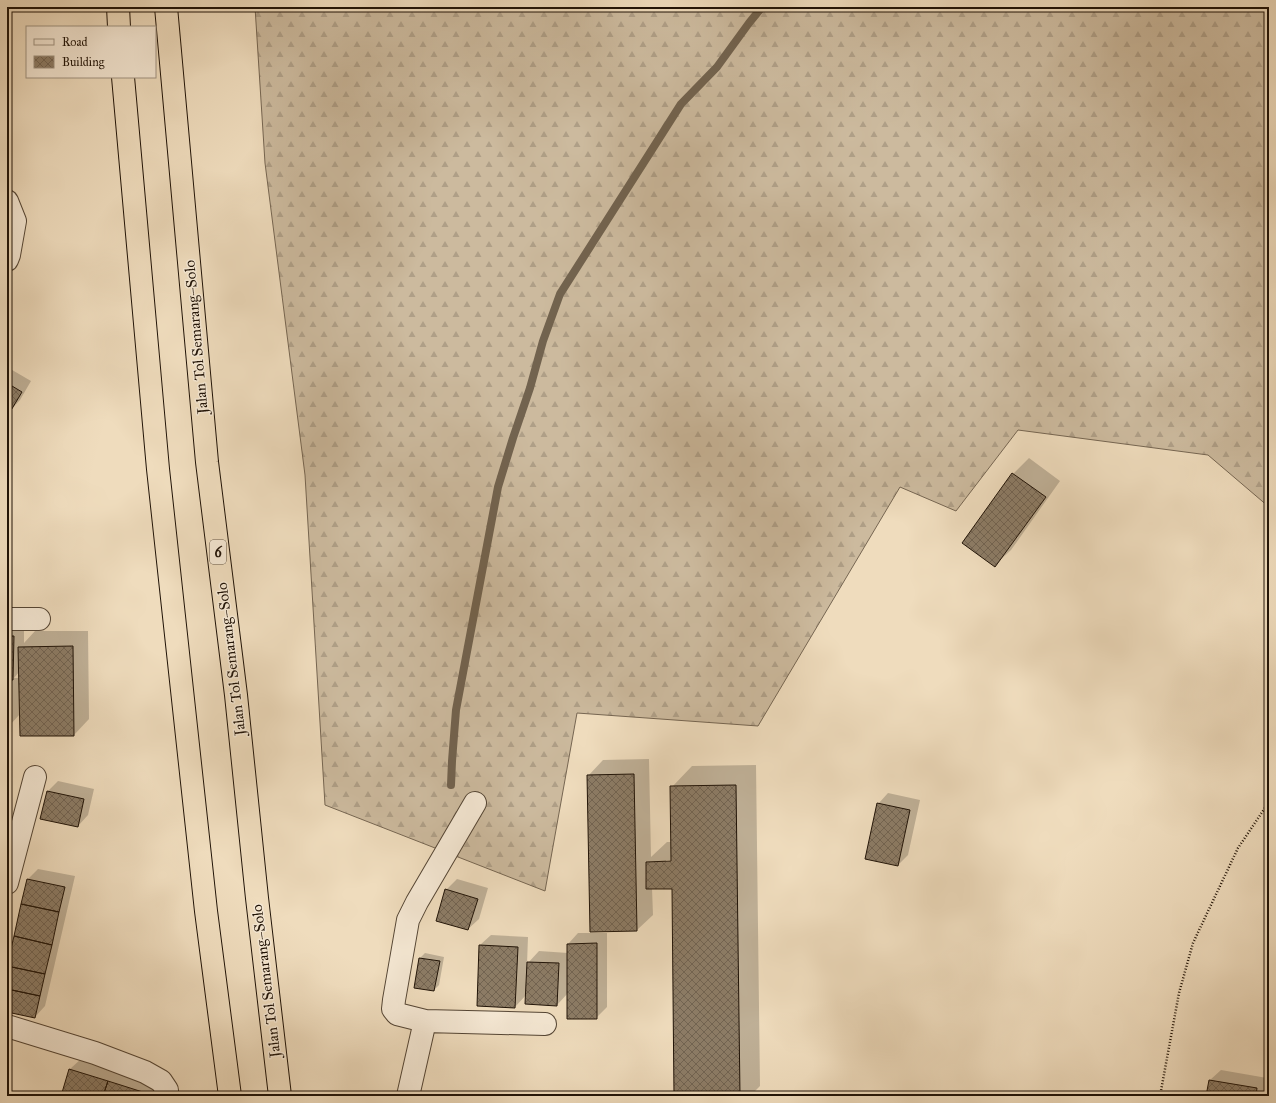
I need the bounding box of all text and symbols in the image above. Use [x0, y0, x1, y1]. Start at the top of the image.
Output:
legend [26, 26, 156, 78]
text: Road [62, 35, 88, 49]
text: Building [62, 55, 105, 70]
street label: Jalan Tol Semarang–Solo [180, 259, 213, 417]
road number: 6 [210, 540, 226, 564]
street label: Jalan Tol Semarang–Solo [213, 581, 251, 739]
street label: Jalan Tol Semarang–Solo [248, 903, 286, 1061]

